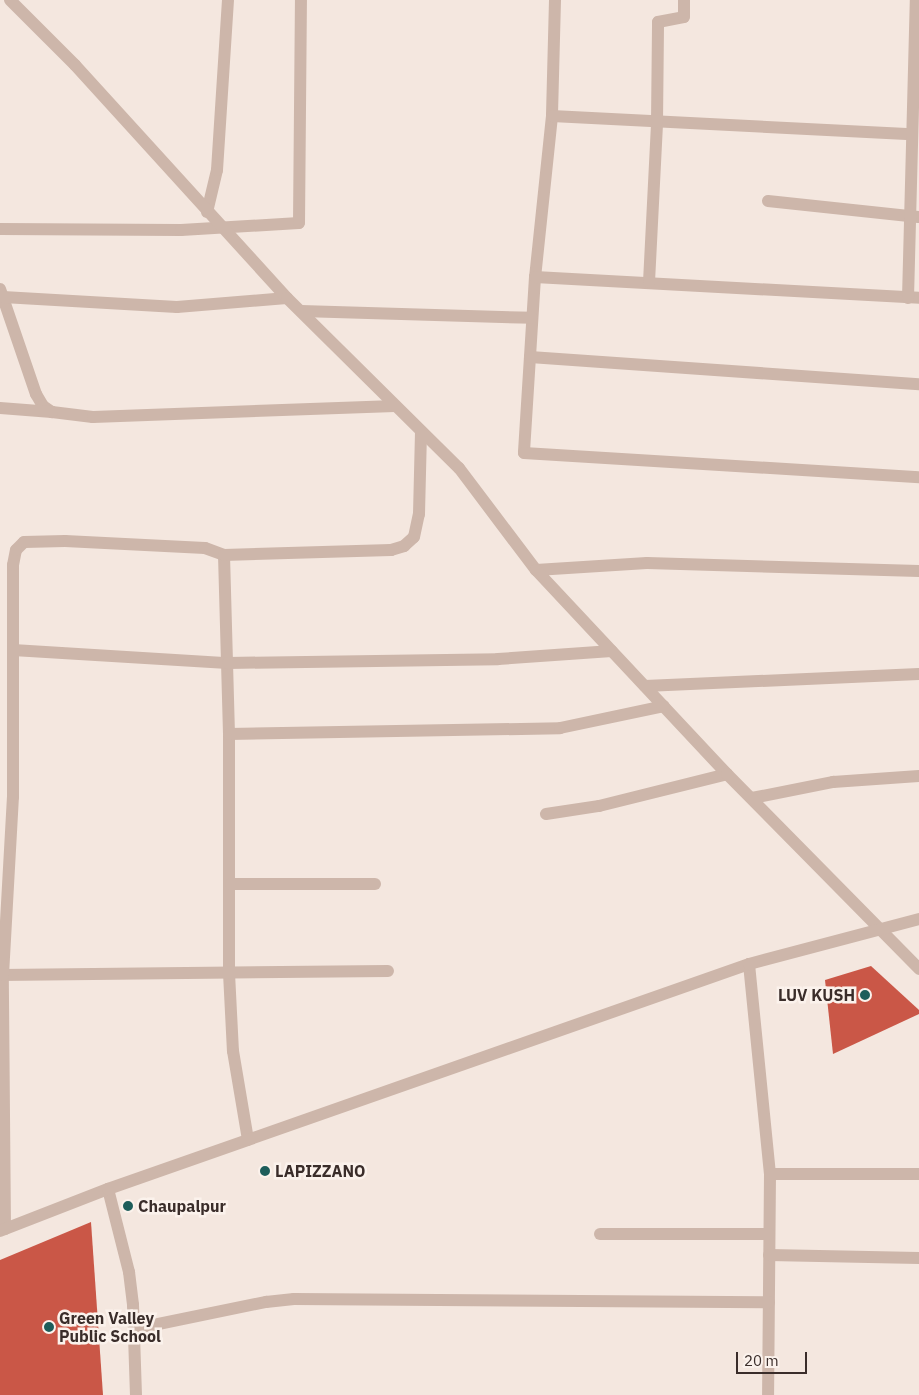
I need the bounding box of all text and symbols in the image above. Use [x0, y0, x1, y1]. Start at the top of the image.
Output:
place label: LUV KUSH [778, 985, 855, 1005]
marker: LUV KUSH [859, 989, 871, 1001]
place label: LAPIZZANO [275, 1161, 366, 1181]
marker: LAPIZZANO [259, 1165, 271, 1177]
place label: Chaupalpur [138, 1196, 226, 1216]
marker: Chaupalpur [122, 1200, 134, 1212]
place label: Green Valley Public School [59, 1308, 161, 1346]
marker: Green Valley Public School [43, 1321, 55, 1333]
scale bar [739, 1342, 810, 1374]
text: 20 m [744, 1351, 779, 1370]

